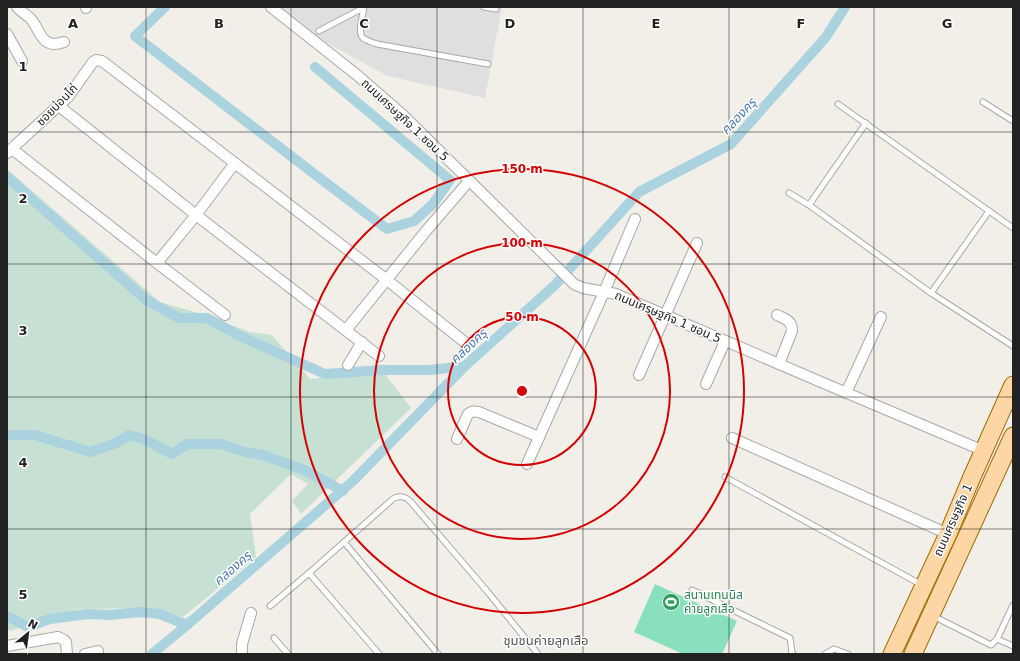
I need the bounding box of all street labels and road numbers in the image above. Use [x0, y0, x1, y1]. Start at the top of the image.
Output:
street label: ถนนเศรษฐกิจ 1 ซอน 5 [358, 76, 452, 164]
street label: ซอยบ่อนไก่ [34, 81, 80, 129]
street label: ถนนเศรษฐกิจ 1 ซอน 5 [613, 288, 723, 346]
street label: ถนนเศรษฐกิจ 1 [931, 482, 975, 558]

